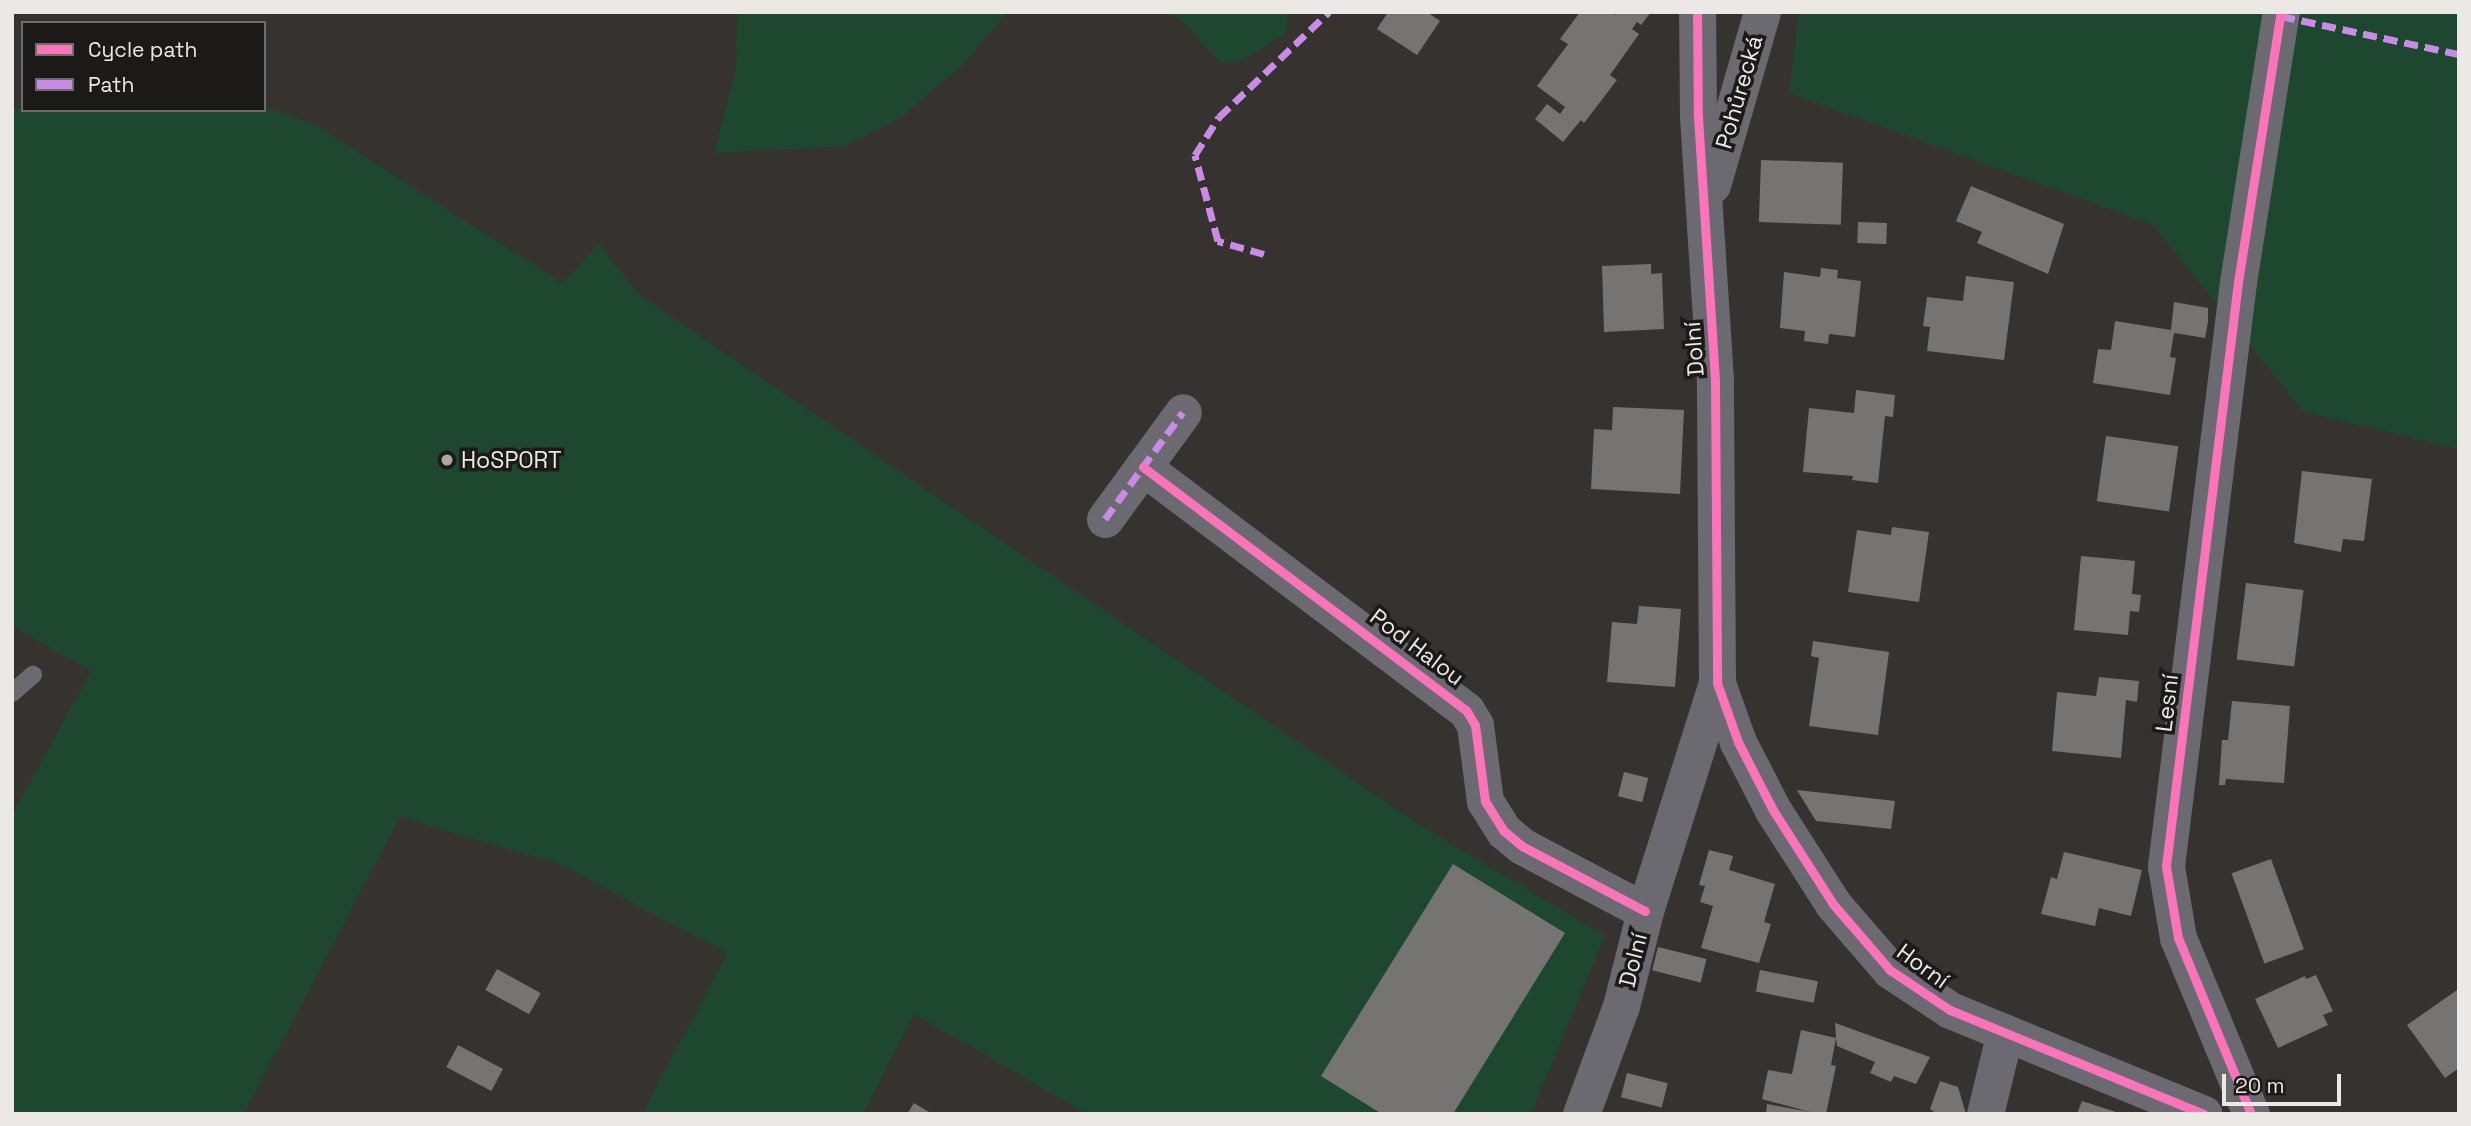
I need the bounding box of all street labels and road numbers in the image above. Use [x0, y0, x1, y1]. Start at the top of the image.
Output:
street label: Pohůrecká [1710, 32, 1768, 152]
street label: Dolní [1678, 321, 1710, 377]
street label: Pod Halou [1365, 603, 1469, 691]
street label: Lesní [2150, 673, 2184, 733]
street label: Dolní [1613, 930, 1653, 990]
street label: Horní [1892, 938, 1954, 994]

